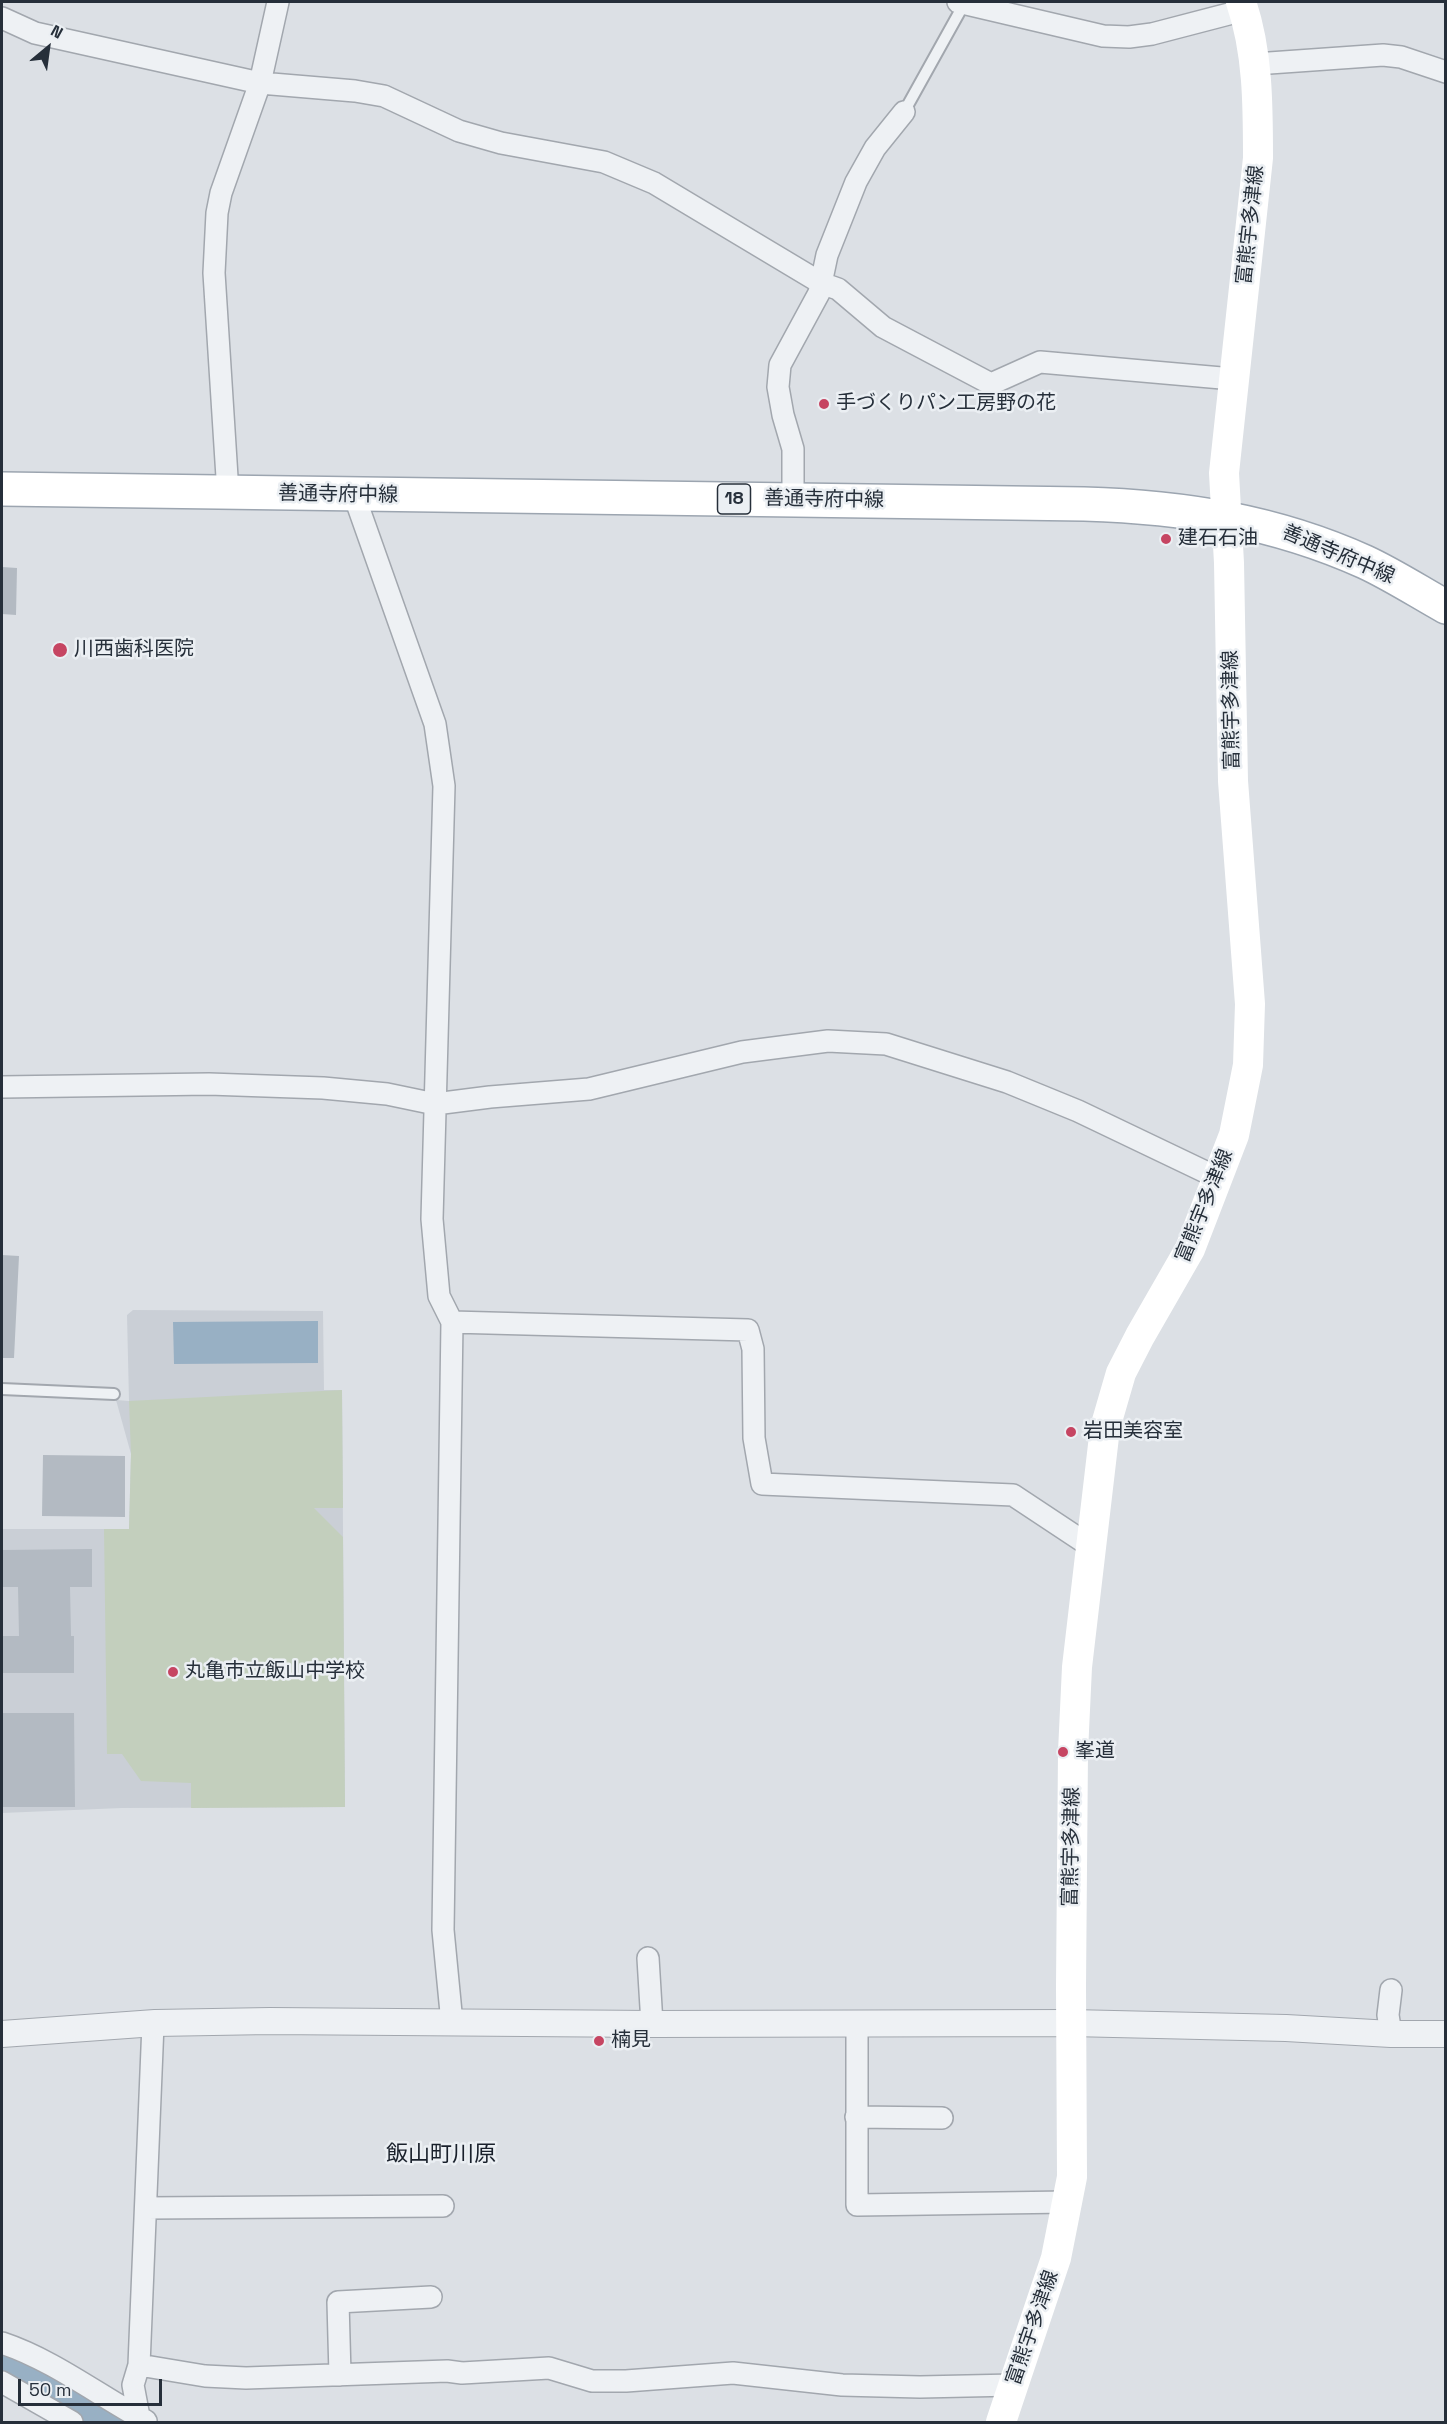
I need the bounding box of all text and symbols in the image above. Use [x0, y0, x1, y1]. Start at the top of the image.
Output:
north arrow [18, 18, 78, 78]
text: N [47, 20, 67, 44]
street label: 富熊宇多津線 [1233, 164, 1269, 286]
place label: 手づくりパン工房野の花 [836, 392, 1056, 416]
marker: 手づくりパン工房野の花 [817, 397, 831, 411]
street label: 善通寺府中線 [278, 482, 398, 508]
road number: 18 [718, 484, 750, 514]
street label: 善通寺府中線 [764, 487, 884, 513]
street label: 善通寺府中線 [1278, 521, 1398, 589]
place label: 建石石油 [1178, 527, 1258, 551]
marker: 建石石油 [1159, 532, 1173, 546]
place label: 川西歯科医院 [74, 638, 194, 662]
marker: 川西歯科医院 [51, 641, 69, 659]
street label: 富熊宇多津線 [1219, 650, 1245, 770]
street label: 富熊宇多津線 [1171, 1146, 1239, 1266]
place label: 岩田美容室 [1083, 1420, 1183, 1444]
marker: 岩田美容室 [1064, 1425, 1078, 1439]
place label: 丸亀市立飯山中学校 [185, 1660, 365, 1684]
marker: 丸亀市立飯山中学校 [166, 1665, 180, 1679]
place label: 峯道 [1075, 1740, 1115, 1764]
marker: 峯道 [1056, 1745, 1070, 1759]
street label: 富熊宇多津線 [1059, 1787, 1085, 1907]
place label: 楠見 [611, 2029, 651, 2053]
marker: 楠見 [592, 2034, 606, 2048]
district label: 飯山町川原 [386, 2142, 496, 2168]
street label: 富熊宇多津線 [1002, 2267, 1064, 2389]
scale bar [21, 2367, 165, 2405]
text: 50 m [29, 2378, 71, 2401]

